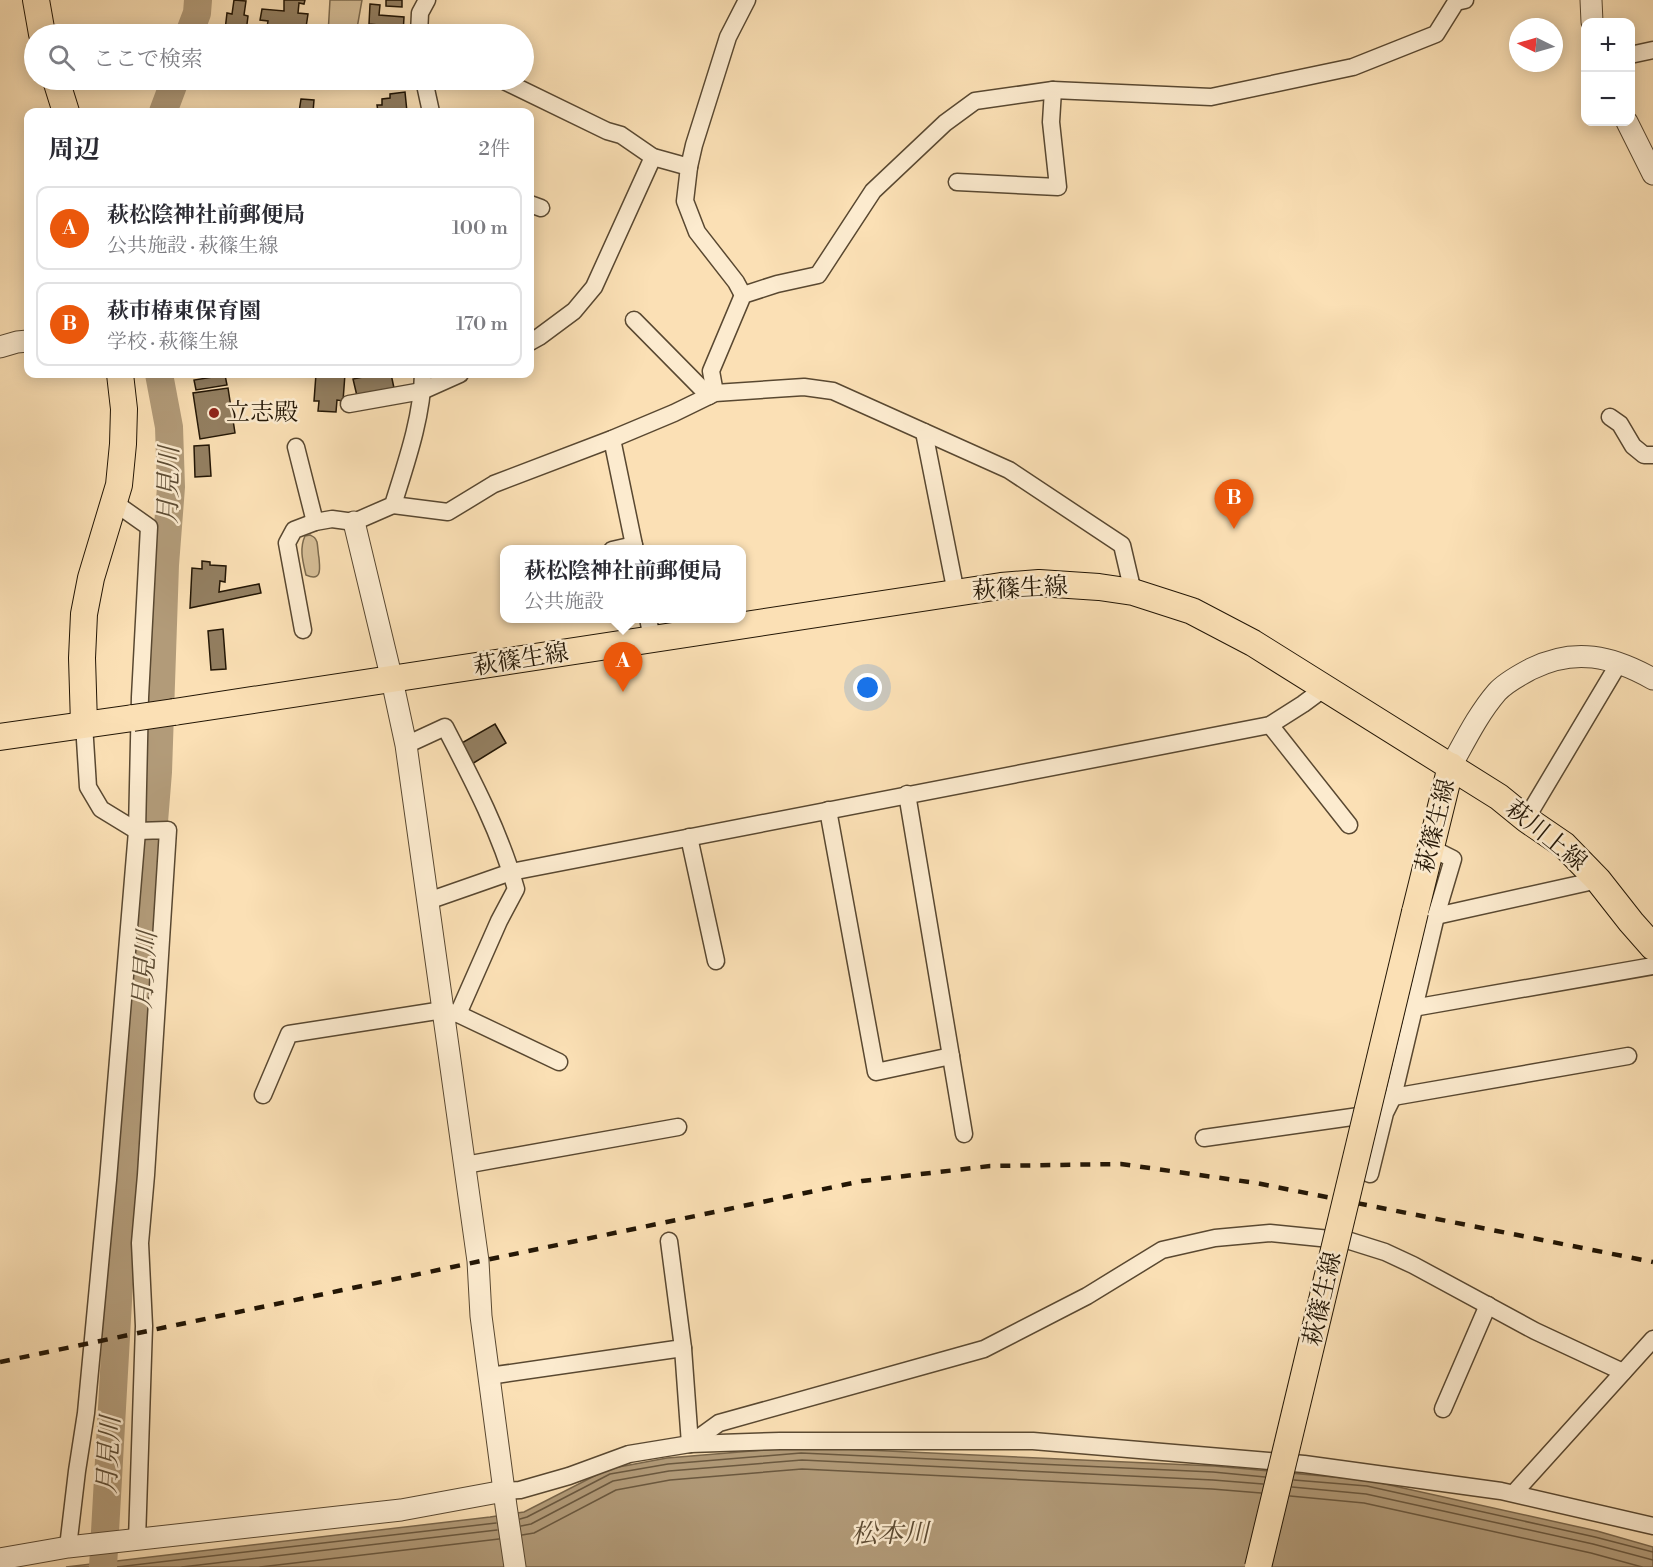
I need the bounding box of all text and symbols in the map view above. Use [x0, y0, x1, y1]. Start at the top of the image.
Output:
north arrow [1509, 18, 1563, 72]
map controls [1581, 18, 1635, 126]
button: + [1581, 18, 1635, 72]
search box [24, 24, 534, 90]
icon: search [45, 41, 78, 74]
text: ここで検索 [93, 46, 203, 73]
button: − [1581, 72, 1635, 126]
text: 周辺 [48, 134, 100, 166]
text: 2件 [479, 137, 510, 162]
text: 萩松陰神社前郵便局 [107, 202, 305, 229]
text: A [62, 216, 77, 241]
text: 100 m [452, 216, 508, 241]
text: 公共施設 · 萩篠生線 [107, 234, 279, 259]
text: 萩市椿東保育園 [107, 298, 261, 325]
text: B [62, 312, 77, 337]
text: 170 m [456, 312, 508, 337]
text: 学校 · 萩篠生線 [107, 330, 239, 355]
place label: 立志殿 [226, 398, 298, 428]
marker: 立志殿 [207, 406, 221, 420]
water label: 月見川 [152, 443, 186, 524]
pin: B [1214, 480, 1254, 529]
popup [500, 545, 746, 623]
text: 萩松陰神社前郵便局 [524, 558, 722, 585]
street label: 萩篠生線 [971, 572, 1069, 606]
text: 公共施設 [524, 590, 604, 615]
street label: 萩篠生線 [471, 638, 571, 682]
pin: A [604, 642, 642, 692]
your location [853, 673, 882, 702]
street label: 萩篠生線 [1410, 776, 1462, 876]
street label: 萩川上線 [1499, 794, 1593, 878]
water label: 月見川 [126, 927, 164, 1010]
street label: 萩篠生線 [1298, 1249, 1348, 1349]
water label: 月見川 [91, 1412, 127, 1495]
water label: 松本川 [851, 1517, 932, 1551]

